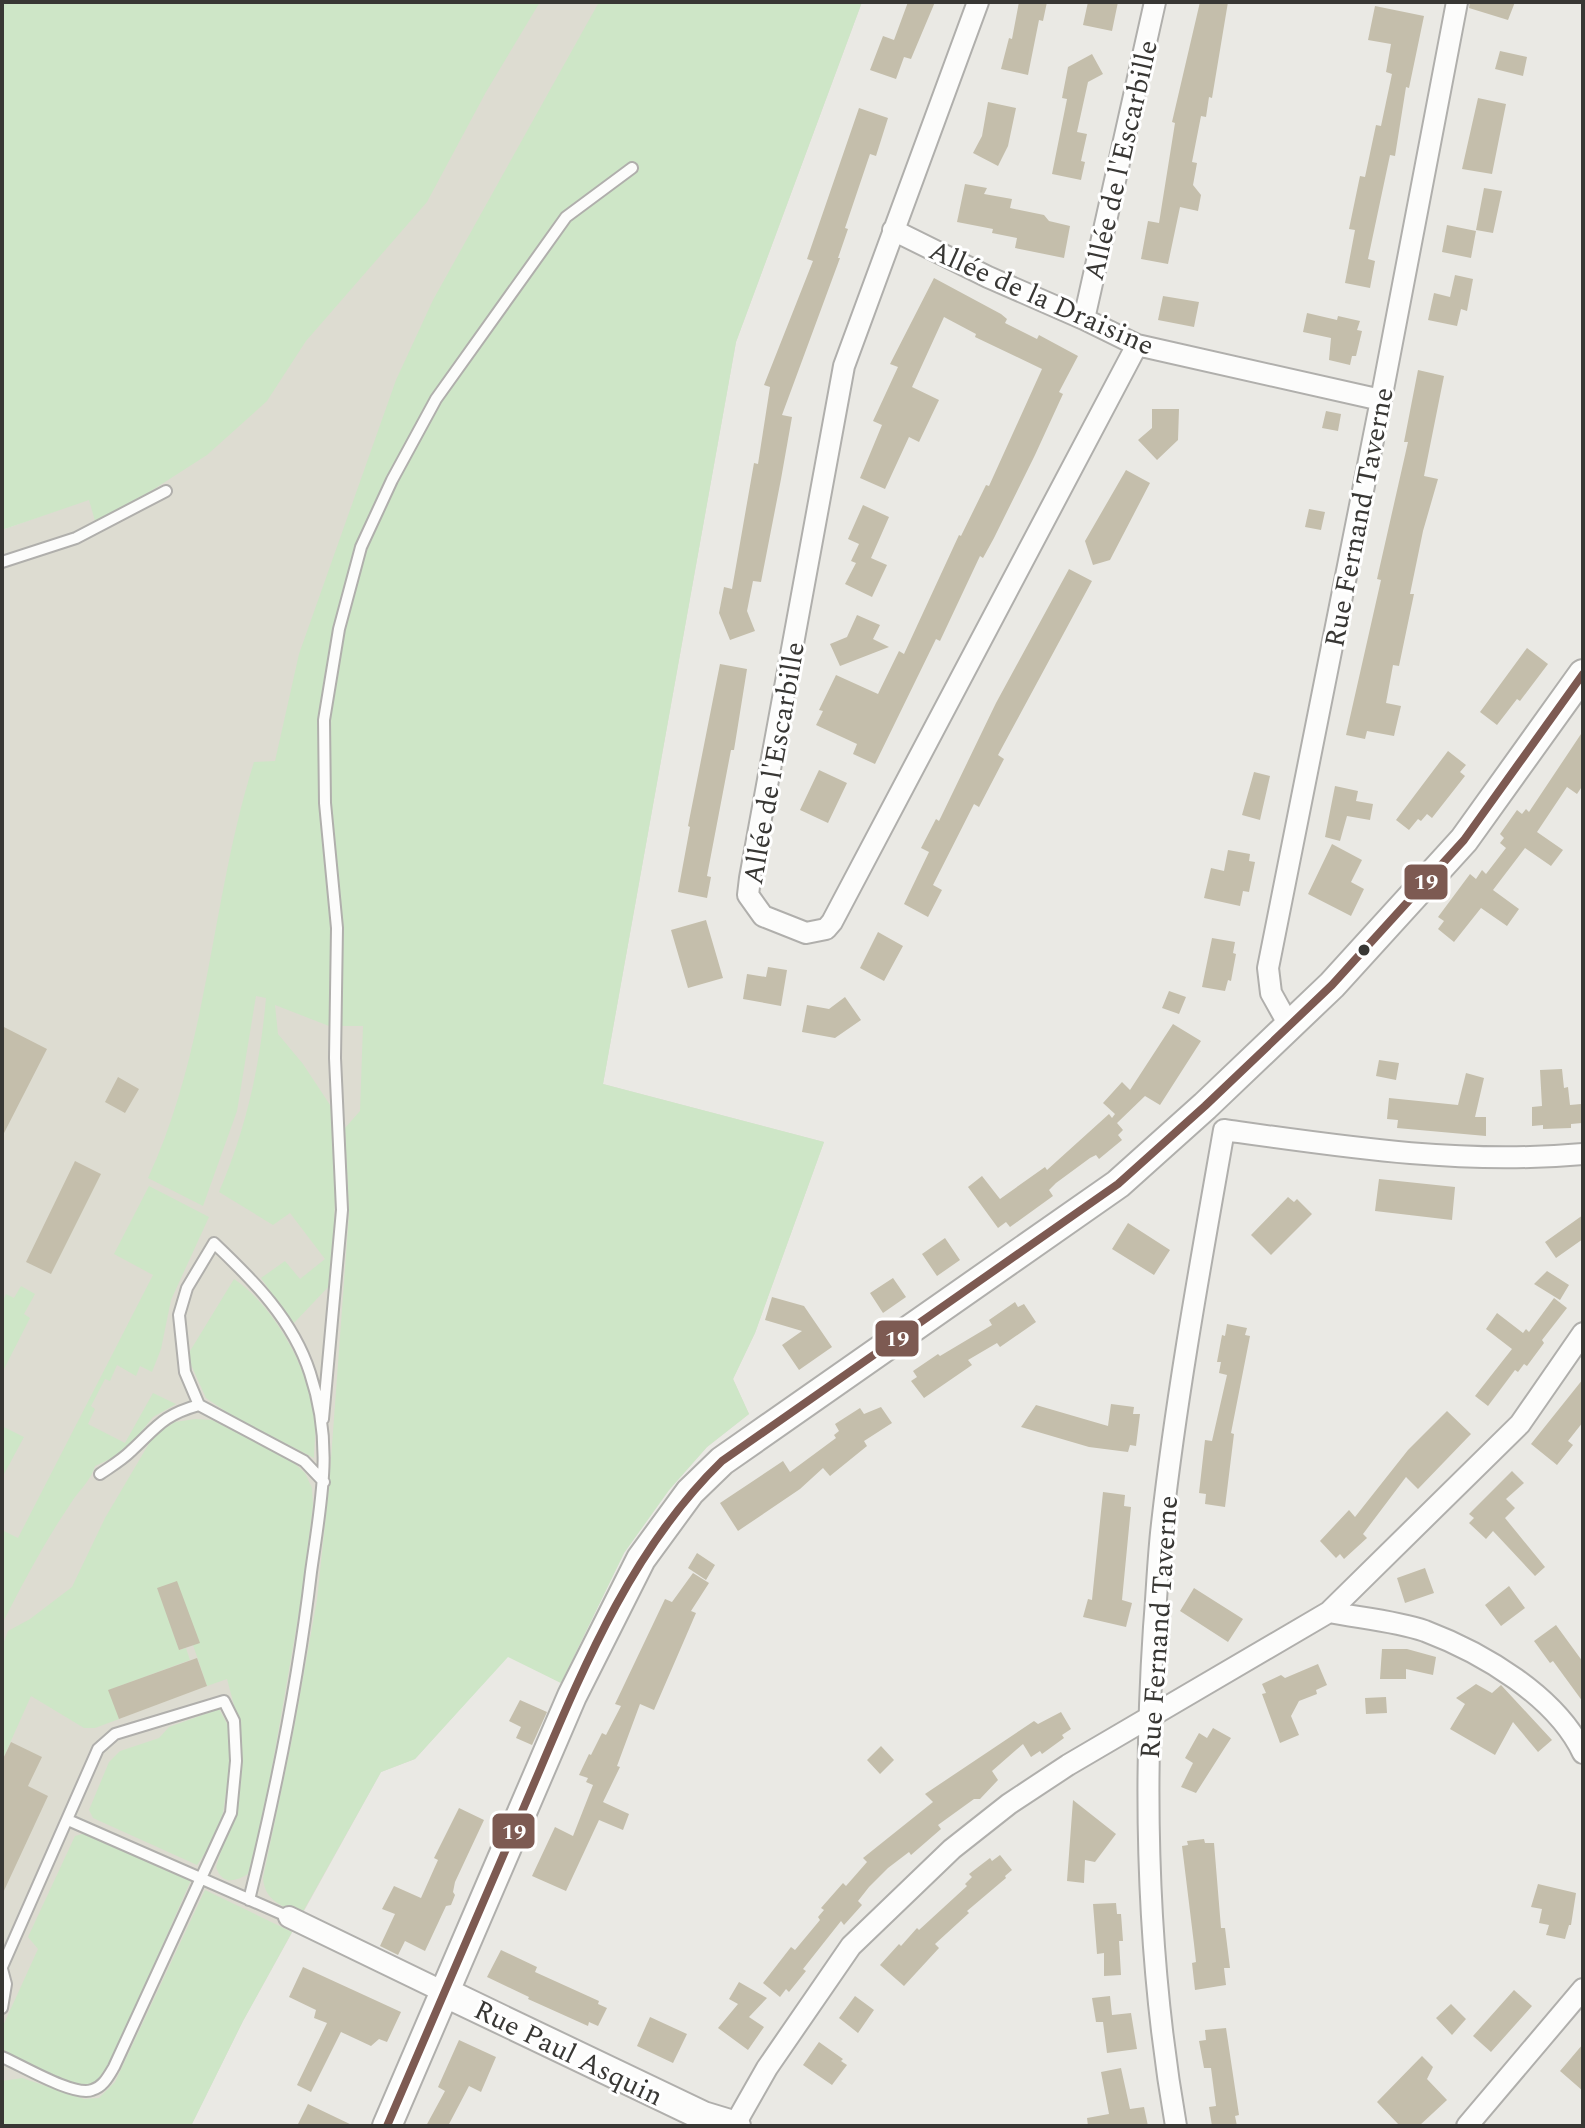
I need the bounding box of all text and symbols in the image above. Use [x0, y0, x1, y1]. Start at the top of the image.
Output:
street label: Allée de l'Escarbille [1073, 36, 1170, 285]
street label: Allée de la Draisine [922, 229, 1161, 367]
street label: Rue Fernand Taverne [1313, 384, 1406, 651]
street label: Allée de l'Escarbille [732, 639, 817, 888]
line badge: 19 [1403, 863, 1449, 901]
text: 19 [1414, 866, 1438, 899]
unlabelled marker [1356, 942, 1372, 958]
line badge: 19 [874, 1319, 920, 1358]
text: 19 [885, 1323, 909, 1356]
street label: Rue Fernand Taverne [1129, 1494, 1190, 1760]
line badge: 19 [491, 1812, 536, 1850]
text: 19 [502, 1816, 526, 1849]
street label: Rue Paul Asquin [466, 1989, 670, 2118]

